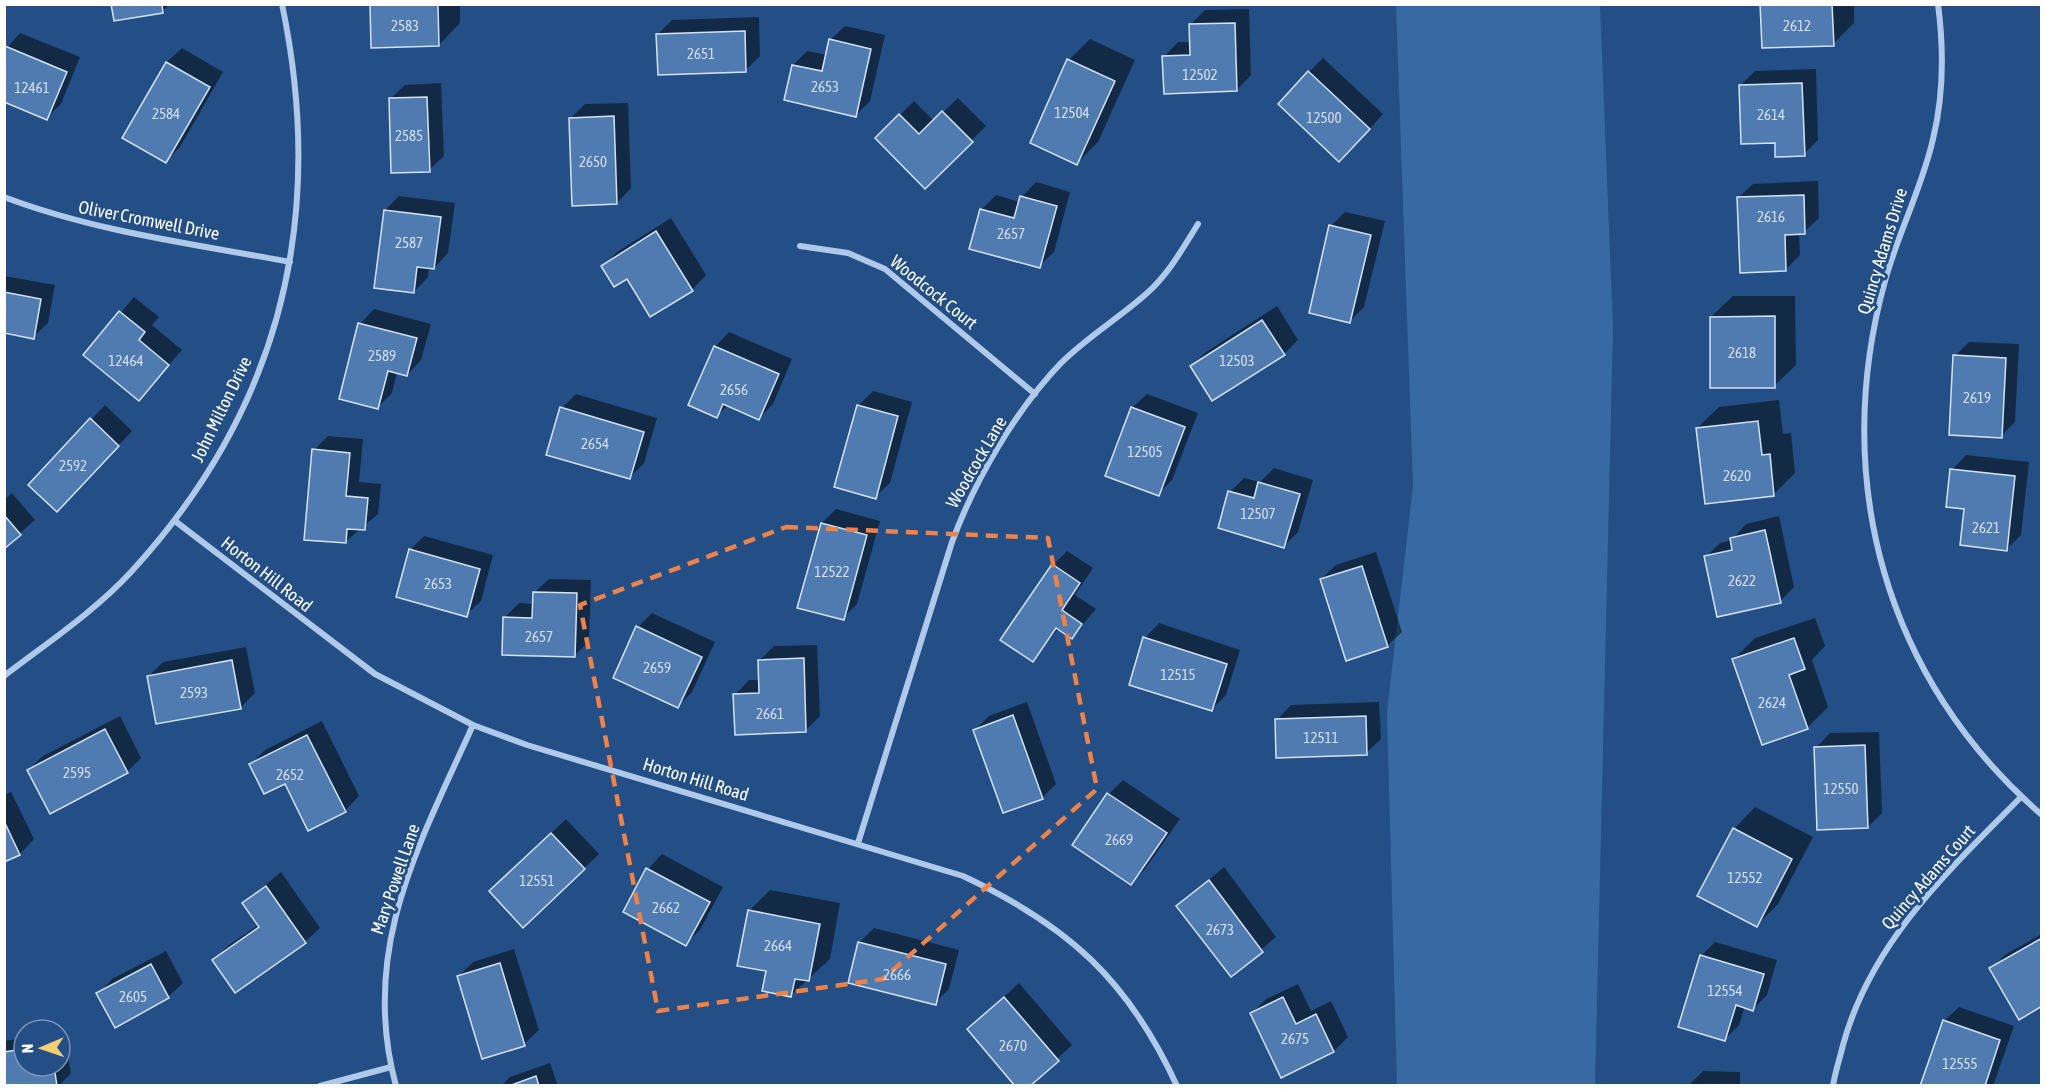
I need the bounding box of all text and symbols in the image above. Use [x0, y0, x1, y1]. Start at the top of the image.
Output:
house number: 2583 [391, 17, 419, 34]
house number: 2612 [1783, 17, 1811, 34]
house number: 2651 [687, 45, 715, 62]
house number: 12502 [1182, 66, 1218, 83]
house number: 2653 [811, 78, 839, 95]
house number: 12461 [14, 79, 50, 96]
house number: 12504 [1054, 104, 1090, 121]
house number: 2584 [152, 105, 180, 122]
house number: 2614 [1757, 106, 1785, 123]
house number: 12500 [1306, 109, 1342, 126]
house number: 2585 [395, 127, 423, 144]
house number: 2650 [579, 153, 607, 170]
street label: Quincy Adams Drive [1853, 185, 1911, 317]
street label: Oliver Cromwell Drive [77, 196, 221, 244]
house number: 2616 [1757, 208, 1785, 225]
house number: 2657 [997, 225, 1025, 242]
house number: 2587 [395, 234, 423, 251]
street label: Woodcock Court [886, 251, 982, 333]
house number: 2618 [1728, 344, 1756, 361]
house number: 2589 [368, 347, 396, 364]
house number: 12464 [108, 352, 144, 369]
house number: 12503 [1219, 352, 1255, 369]
street label: John Milton Drive [186, 353, 256, 465]
house number: 2656 [720, 381, 748, 398]
house number: 2619 [1963, 389, 1991, 406]
street label: Woodcock Lane [941, 412, 1011, 512]
house number: 2654 [581, 435, 609, 452]
house number: 12505 [1127, 443, 1163, 460]
house number: 2592 [59, 457, 87, 474]
house number: 2620 [1723, 467, 1751, 484]
house number: 12507 [1240, 505, 1276, 522]
house number: 2621 [1972, 519, 2000, 536]
street label: Horton Hill Road [217, 532, 317, 616]
house number: 12522 [814, 563, 850, 580]
house number: 2622 [1728, 572, 1756, 589]
house number: 2653 [424, 575, 452, 592]
house number: 2657 [525, 628, 553, 645]
house number: 2659 [643, 659, 671, 676]
house number: 12515 [1160, 666, 1196, 683]
house number: 2593 [180, 684, 208, 701]
house number: 2624 [1758, 694, 1786, 711]
house number: 2661 [756, 705, 784, 722]
house number: 12511 [1303, 729, 1339, 746]
street label: Horton Hill Road [640, 753, 752, 805]
house number: 2595 [63, 764, 91, 781]
house number: 2652 [276, 766, 304, 783]
house number: 12550 [1823, 780, 1859, 797]
street label: Quincy Adams Court [1877, 820, 1979, 934]
street label: Mary Powell Lane [366, 821, 424, 937]
house number: 2669 [1105, 831, 1133, 848]
house number: 12552 [1727, 869, 1763, 886]
house number: 12551 [519, 872, 555, 889]
house number: 2662 [652, 899, 680, 916]
house number: 2673 [1206, 921, 1234, 938]
house number: 2664 [764, 937, 792, 954]
house number: 2666 [883, 966, 911, 983]
house number: 12554 [1707, 982, 1743, 999]
house number: 2605 [119, 988, 147, 1005]
north arrow [12, 1018, 72, 1078]
house number: 2675 [1281, 1030, 1309, 1047]
house number: 2670 [999, 1037, 1027, 1054]
text: N [18, 1043, 36, 1054]
house number: 12555 [1942, 1055, 1978, 1072]

